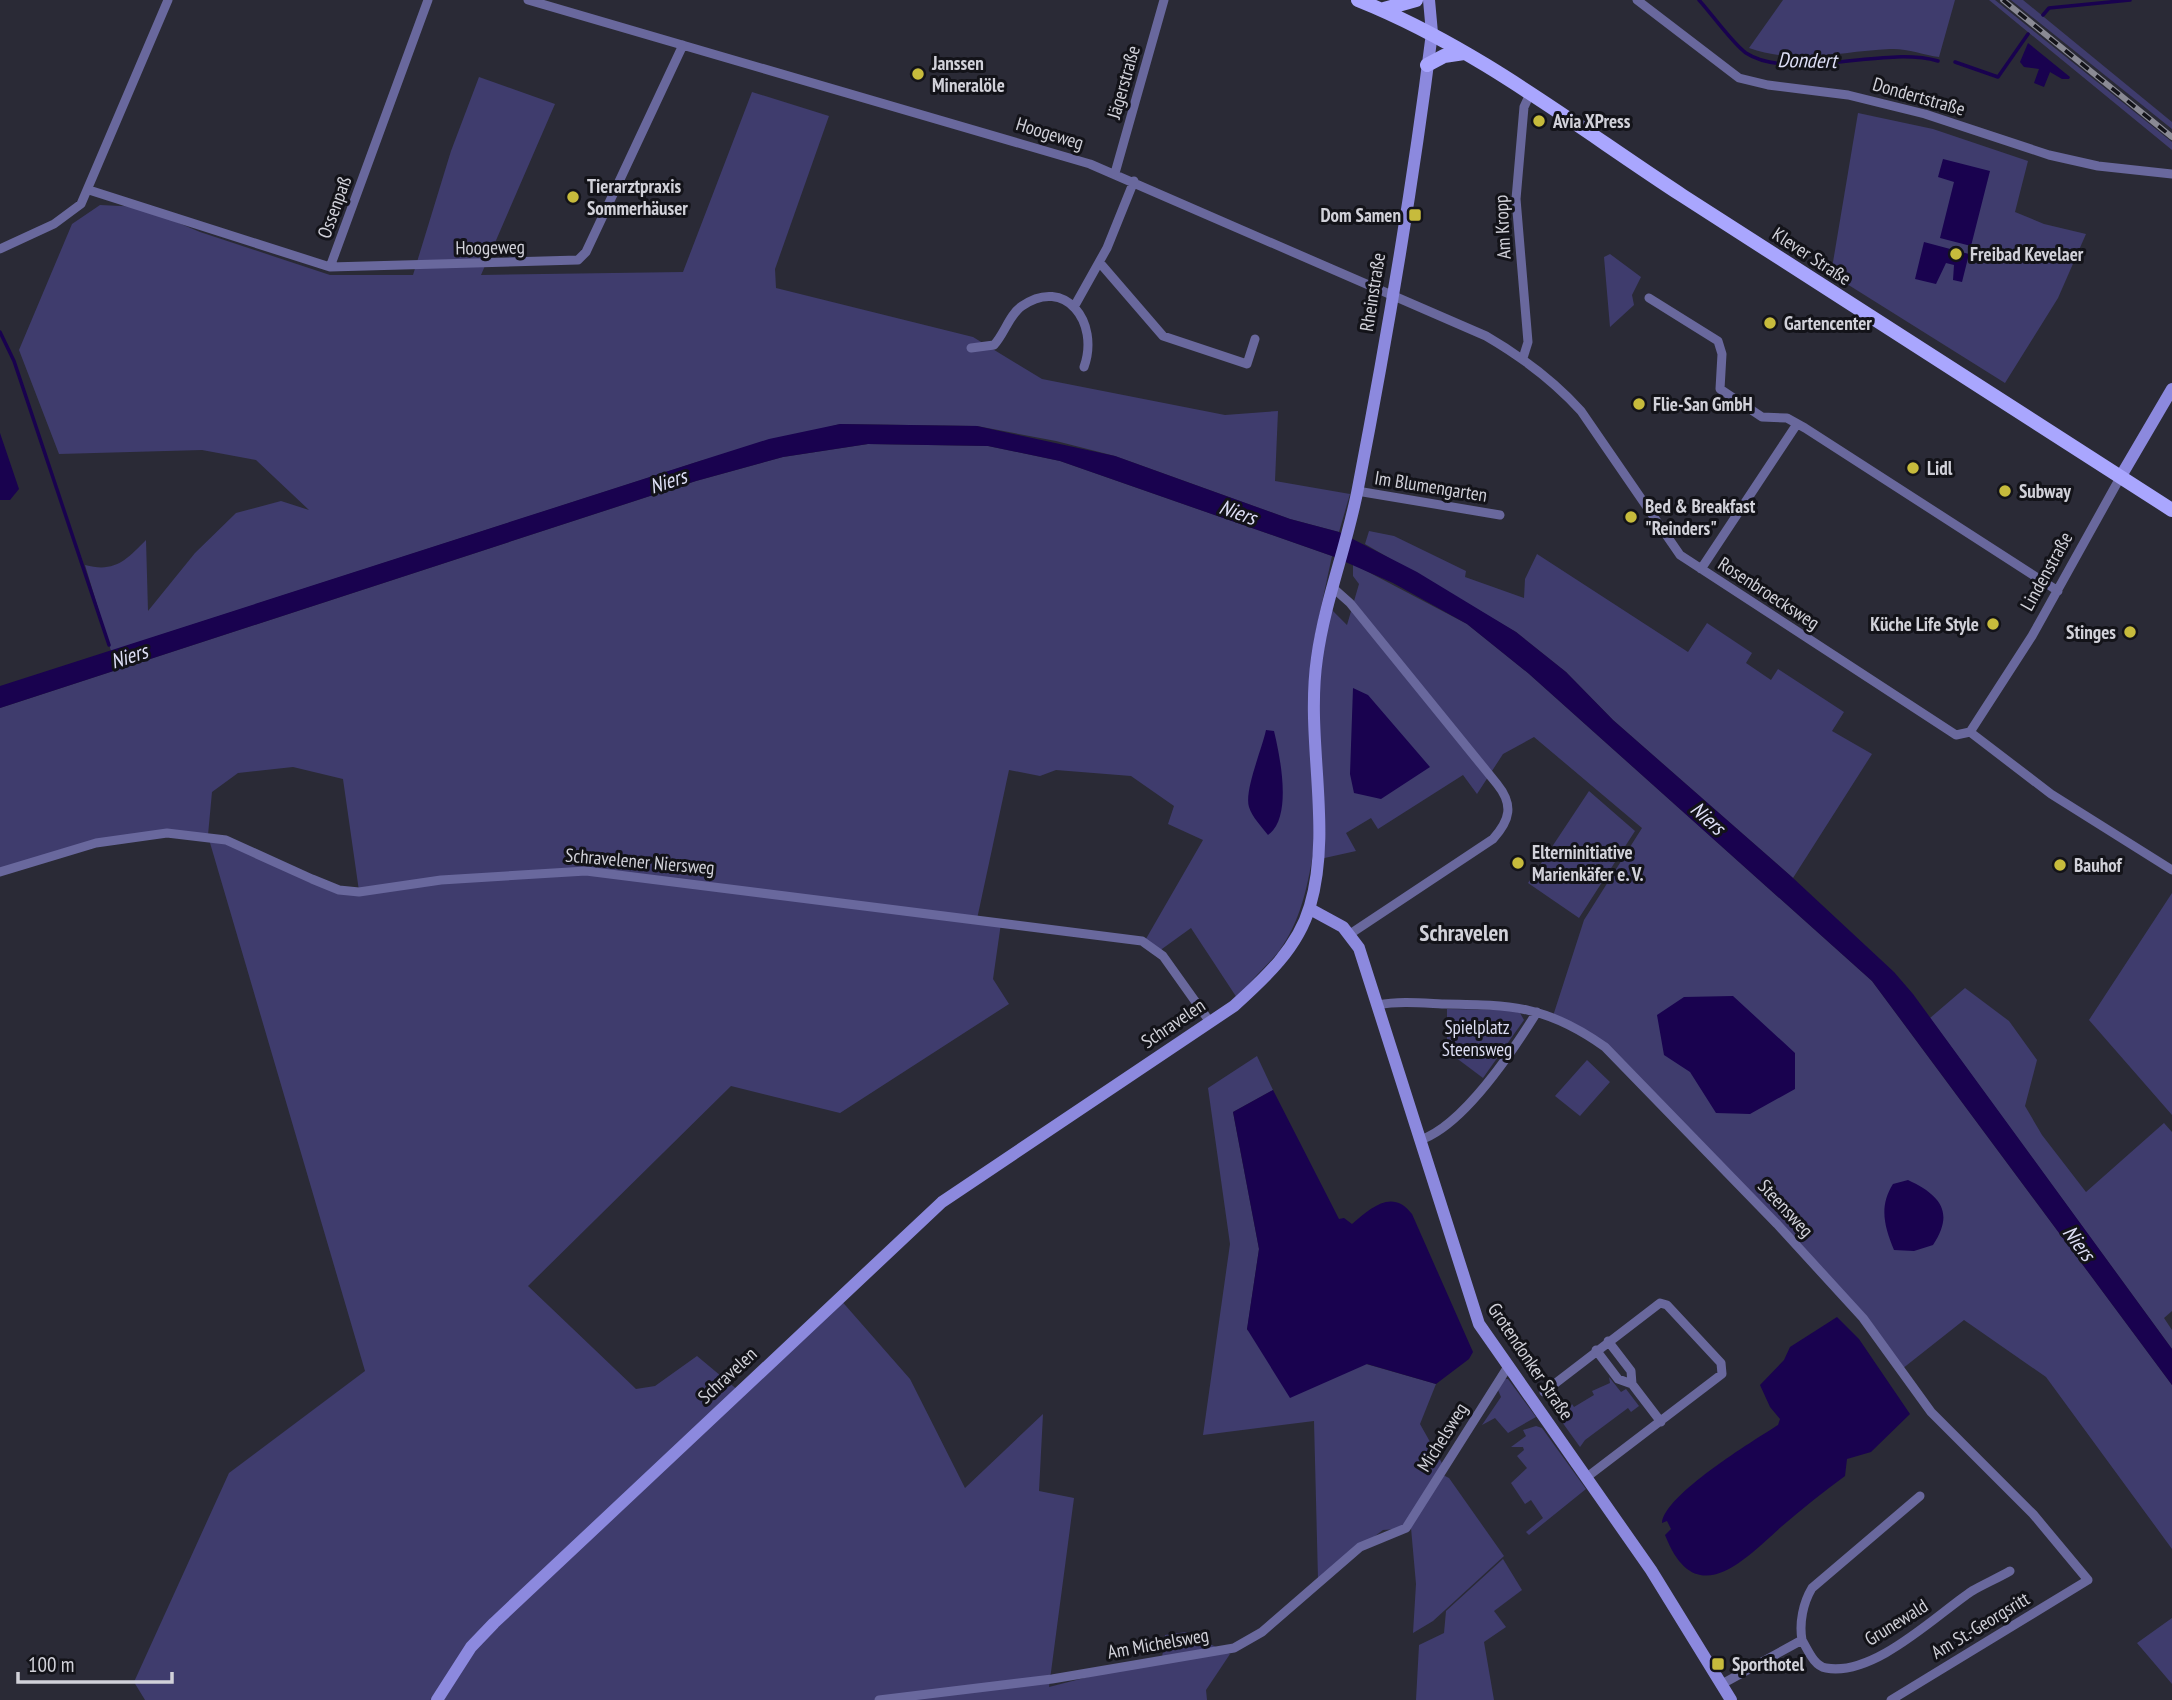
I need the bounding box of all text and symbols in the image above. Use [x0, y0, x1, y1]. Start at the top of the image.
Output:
street label: Jägerstraße [1101, 42, 1145, 122]
water label: Dondert [1777, 46, 1839, 74]
place label: Janssen Mineralöle [931, 51, 1005, 97]
marker: Janssen Mineralöle [910, 66, 926, 82]
street label: Dondertstraße [1870, 71, 1968, 121]
place label: Avia XPress [1552, 109, 1631, 133]
street label: Hoogeweg [1013, 111, 1087, 155]
marker: Avia XPress [1531, 113, 1547, 129]
street label: Ossenpaß [312, 173, 356, 241]
place label: Tierarztpraxis Sommerhäuser [587, 174, 688, 220]
marker: Tierarztpraxis Sommerhäuser [565, 189, 581, 205]
street label: Am Kropp [1488, 194, 1516, 260]
place label: Dom Samen [1320, 203, 1401, 227]
marker: Dom Samen [1407, 207, 1423, 223]
street label: Klever Straße [1768, 222, 1856, 290]
street label: Hoogeweg [455, 234, 525, 260]
place label: Freibad Kevelaer [1970, 242, 2084, 266]
marker: Freibad Kevelaer [1948, 246, 1964, 262]
street label: Rheinstraße [1354, 251, 1390, 333]
place label: Gartencenter [1784, 311, 1872, 335]
marker: Gartencenter [1762, 315, 1778, 331]
place label: Flie-San GmbH [1653, 392, 1753, 416]
marker: Flie-San GmbH [1631, 396, 1647, 412]
place label: Lidl [1927, 456, 1953, 480]
marker: Lidl [1905, 460, 1921, 476]
water label: Niers [646, 462, 692, 500]
street label: Im Blumengarten [1373, 465, 1489, 507]
place label: Subway [2019, 479, 2071, 503]
marker: Subway [1997, 483, 2013, 499]
water label: Niers [1216, 493, 1262, 532]
place label: Bed & Breakfast "Reinders" [1645, 494, 1756, 540]
marker: Bed & Breakfast "Reinders" [1623, 509, 1639, 525]
street label: Lindenstraße [2015, 527, 2077, 615]
street label: Rosenbroecksweg [1714, 551, 1824, 635]
place label: Küche Life Style [1870, 612, 1979, 636]
marker: Küche Life Style [1985, 616, 2001, 632]
place label: Stinges [2066, 620, 2116, 644]
marker: Stinges [2122, 624, 2138, 640]
water label: Niers [107, 637, 153, 675]
water label: Niers [1685, 795, 1732, 842]
place label: Elterninitiative Marienkäfer e. V. [1532, 840, 1644, 886]
street label: Schravelener Niersweg [564, 843, 716, 879]
place label: Bauhof [2074, 853, 2122, 877]
marker: Elterninitiative Marienkäfer e. V. [1510, 855, 1526, 871]
marker: Bauhof [2052, 857, 2068, 873]
district label: Schravelen [1419, 918, 1509, 947]
street label: Schravelen [1136, 993, 1210, 1053]
park label: Spielplatz Steensweg [1442, 1015, 1512, 1061]
street label: Steensweg [1753, 1174, 1819, 1242]
water label: Niers [2057, 1220, 2102, 1268]
street label: Grotendonker Straße [1483, 1298, 1579, 1424]
street label: Schravelen [693, 1342, 761, 1408]
street label: Michelsweg [1411, 1398, 1473, 1476]
street label: Am St.-Georgsritt [1926, 1586, 2034, 1664]
street label: Grunewald [1860, 1593, 1932, 1651]
street label: Am Michelsweg [1106, 1622, 1210, 1664]
scale bar [18, 1640, 172, 1684]
text: 100 m [28, 1651, 74, 1678]
place label: Sporthotel [1732, 1652, 1805, 1676]
marker: Sporthotel [1710, 1656, 1726, 1672]

